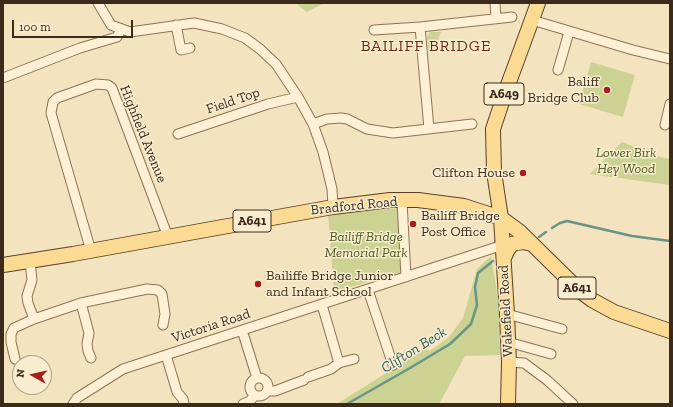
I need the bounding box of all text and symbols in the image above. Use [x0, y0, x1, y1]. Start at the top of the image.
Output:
scale bar [14, 12, 135, 38]
text: 100 m [19, 20, 51, 34]
district label: BAILIFF BRIDGE [361, 36, 491, 56]
place label: Baliff Bridge Club [528, 74, 599, 106]
street label: Highfield Avenue [116, 83, 170, 185]
road number: A649 [484, 83, 524, 105]
street label: Field Top [204, 84, 262, 118]
marker: Baliff Bridge Club [602, 85, 612, 95]
park label: Lower Birk Hey Wood [596, 145, 656, 178]
place label: Clifton House [432, 165, 515, 181]
marker: Clifton House [518, 168, 528, 178]
street label: Bradford Road [310, 193, 398, 219]
place label: Bailiff Bridge Post Office [421, 208, 500, 240]
road number: A641 [233, 210, 271, 232]
marker: Bailiff Bridge Post Office [408, 219, 418, 229]
park label: Bailiff Bridge Memorial Park [324, 229, 408, 262]
street label: Wakefield Road [495, 265, 517, 357]
place label: Bailiffe Bridge Junior and Infant School [266, 268, 393, 300]
road number: A641 [558, 277, 596, 299]
marker: Bailiffe Bridge Junior and Infant School [253, 279, 263, 289]
street label: Victoria Road [170, 305, 252, 347]
water label: Clifton Beck [378, 323, 450, 377]
north arrow [12, 355, 52, 395]
text: N [14, 368, 28, 378]

